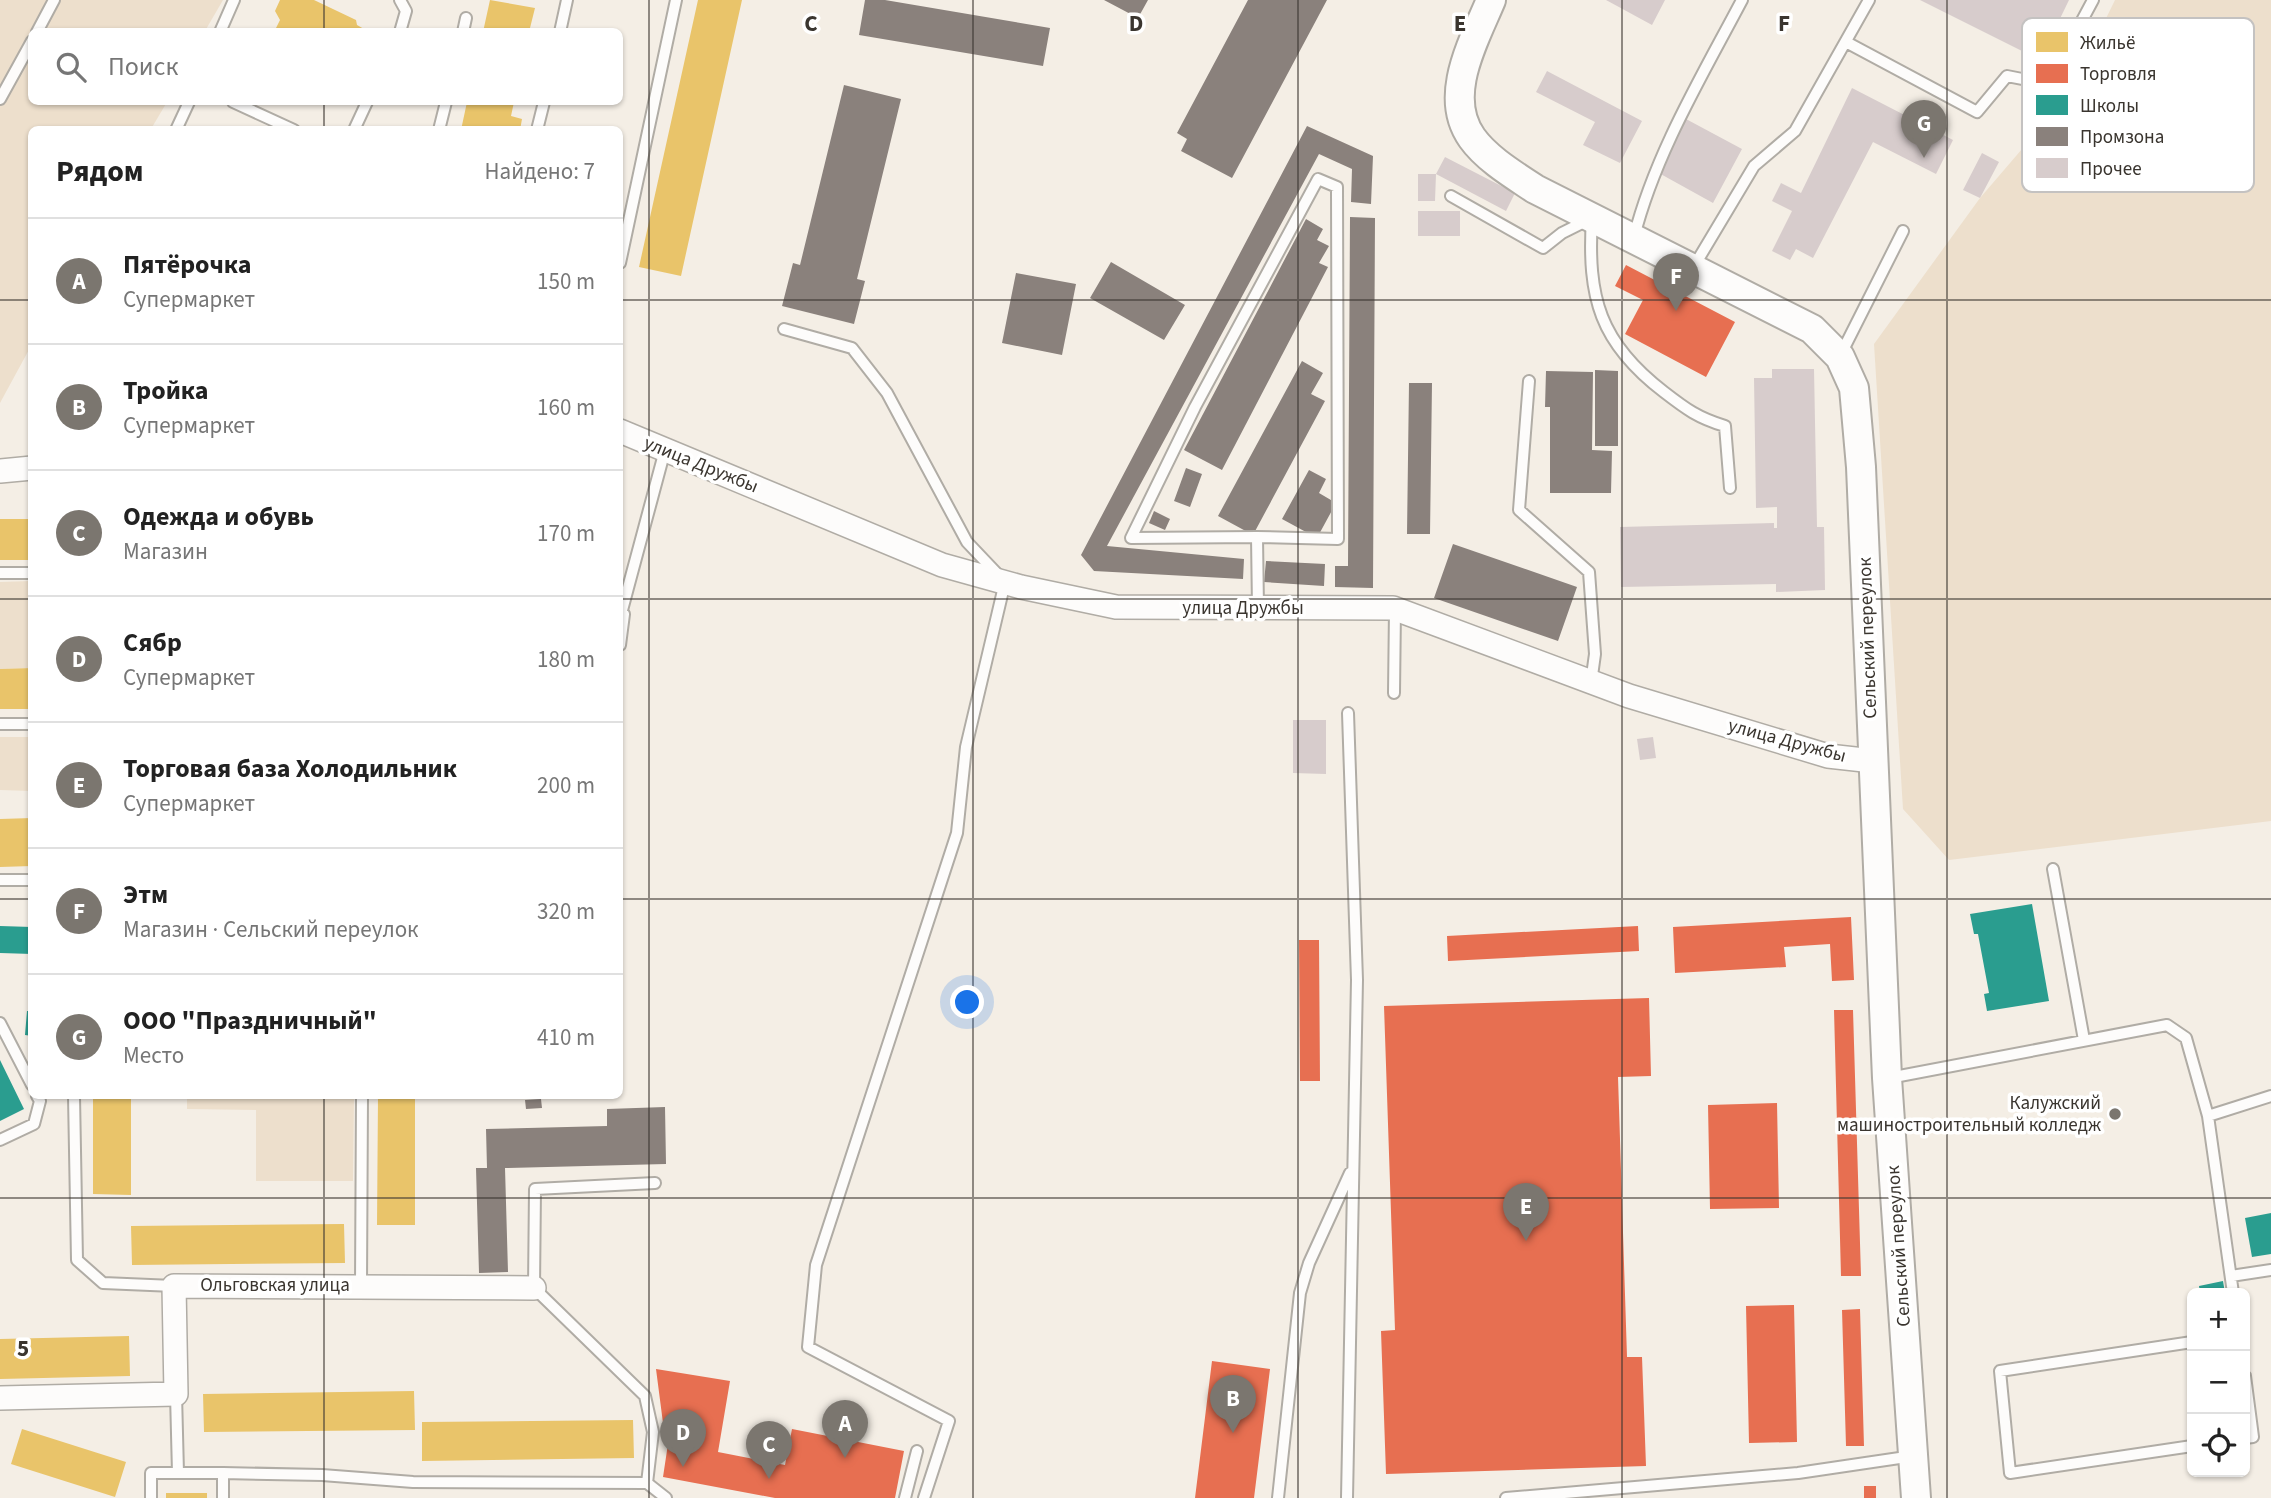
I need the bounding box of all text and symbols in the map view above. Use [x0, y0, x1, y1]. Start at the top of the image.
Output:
text: C [804, 7, 818, 40]
text: D [1129, 7, 1143, 40]
text: E [1454, 7, 1466, 40]
text: F [1778, 7, 1790, 40]
legend [2022, 18, 2254, 192]
search box [28, 28, 623, 105]
text: Жильё [2080, 30, 2135, 57]
icon: search [52, 48, 90, 86]
text: Поиск [108, 48, 178, 85]
text: Торговля [2080, 61, 2157, 88]
text: Школы [2080, 93, 2139, 120]
pin: G [1901, 100, 1947, 158]
text: Промзона [2080, 124, 2164, 151]
text: Рядом [56, 150, 144, 193]
text: Найдено: 7 [485, 155, 595, 188]
text: Прочее [2080, 156, 2142, 183]
text: Пятёрочка [123, 246, 252, 283]
pin: F [1653, 253, 1699, 311]
text: A [72, 265, 86, 298]
text: 150 m [537, 265, 595, 298]
text: Супермаркет [123, 283, 255, 316]
text: Тройка [123, 372, 209, 409]
text: B [72, 391, 86, 424]
text: 160 m [537, 391, 595, 424]
text: Супермаркет [123, 409, 255, 442]
street label: улица Дружбы [640, 430, 762, 500]
text: Одежда и обувь [123, 498, 314, 535]
text: C [72, 517, 86, 550]
text: 170 m [537, 517, 595, 550]
text: Магазин [123, 535, 208, 568]
street label: Сельский переулок [1852, 556, 1884, 719]
street label: улица Дружбы [1182, 595, 1304, 622]
text: Сябр [123, 624, 182, 661]
text: D [72, 643, 86, 676]
text: 180 m [537, 643, 595, 676]
text: Супермаркет [123, 661, 255, 694]
street label: улица Дружбы [1725, 712, 1849, 770]
text: Торговая база Холодильник [123, 750, 457, 787]
text: E [73, 769, 85, 802]
text: 200 m [537, 769, 595, 802]
text: Супермаркет [123, 787, 255, 820]
text: Этм [123, 876, 168, 913]
text: F [73, 895, 85, 928]
text: 320 m [537, 895, 595, 928]
text: Магазин · Сельский переулок [123, 913, 418, 946]
your location [950, 985, 984, 1019]
text: ООО "Праздничный" [123, 1002, 377, 1039]
text: G [72, 1021, 86, 1054]
text: 410 m [537, 1021, 595, 1054]
text: Место [123, 1039, 184, 1072]
place label: Калужский машиностроительный колледж [1837, 1090, 2101, 1139]
marker: Калужский машиностроительный колледж [2107, 1106, 2123, 1122]
street label: Сельский переулок [1880, 1164, 1918, 1328]
pin: E [1503, 1183, 1549, 1241]
street label: Ольговская улица [200, 1272, 350, 1299]
map controls [2187, 1288, 2250, 1477]
button: + [2187, 1288, 2250, 1351]
text: 5 [17, 1332, 29, 1365]
button: − [2187, 1351, 2250, 1414]
pin: B [1210, 1375, 1256, 1433]
pin: A [822, 1400, 868, 1458]
pin: D [660, 1409, 706, 1467]
button: locate [2187, 1414, 2250, 1477]
pin: C [746, 1421, 792, 1479]

